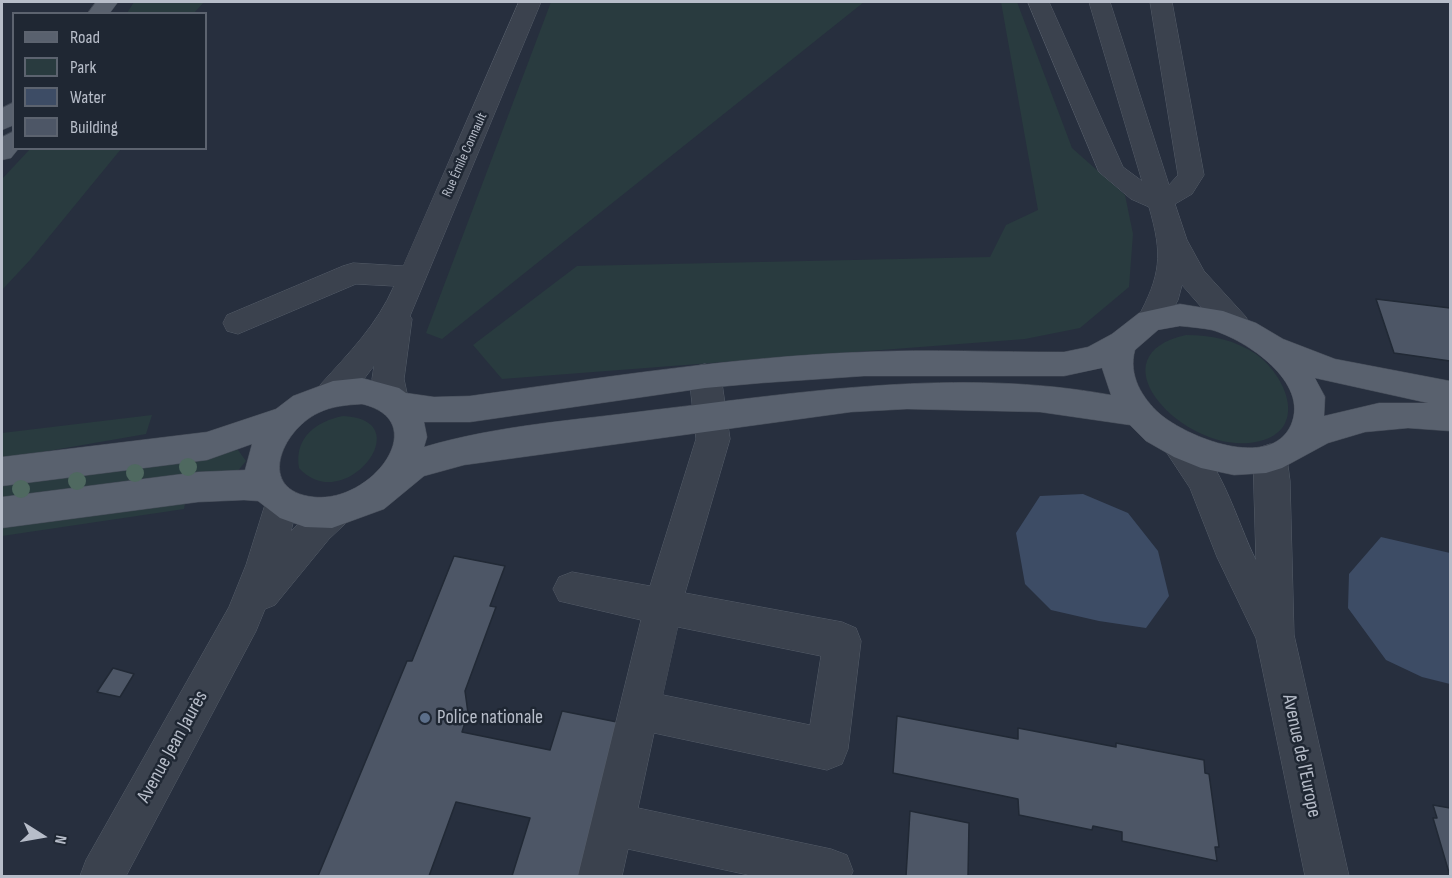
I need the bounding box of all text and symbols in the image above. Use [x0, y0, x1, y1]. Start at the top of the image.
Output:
legend [12, 12, 207, 150]
text: Road [70, 27, 100, 48]
text: Park [70, 57, 96, 78]
text: Water [70, 87, 106, 108]
street label: Rue Émile Connault [439, 110, 491, 200]
text: Building [70, 117, 118, 138]
street label: Avenue Jean Jaurès [132, 687, 214, 807]
street label: Avenue de l'Europe [1276, 692, 1326, 820]
place label: Police nationale [437, 706, 543, 730]
marker: Police nationale [418, 711, 432, 725]
north arrow [12, 806, 72, 866]
text: N [50, 834, 70, 846]

